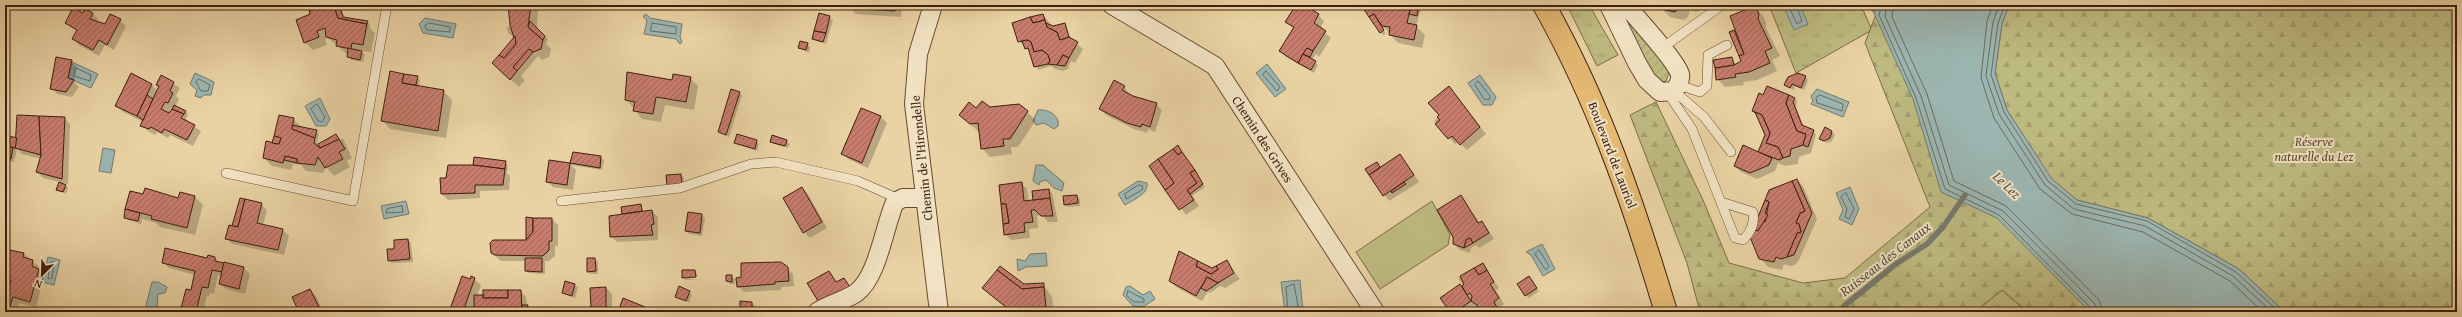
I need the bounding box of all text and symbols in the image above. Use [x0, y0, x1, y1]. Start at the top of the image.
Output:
street label: Chemin des Grives [1227, 92, 1298, 186]
street label: Chemin de l'Hirondelle [905, 94, 938, 221]
street label: Boulevard de Lauriol [1583, 99, 1642, 212]
park label: Réserve naturelle du Lez [2275, 132, 2354, 166]
water label: Le Lez [1988, 166, 2026, 204]
water label: Ruisseau des Canaux [1834, 217, 1935, 302]
north arrow [22, 255, 62, 295]
text: N [31, 275, 45, 293]

